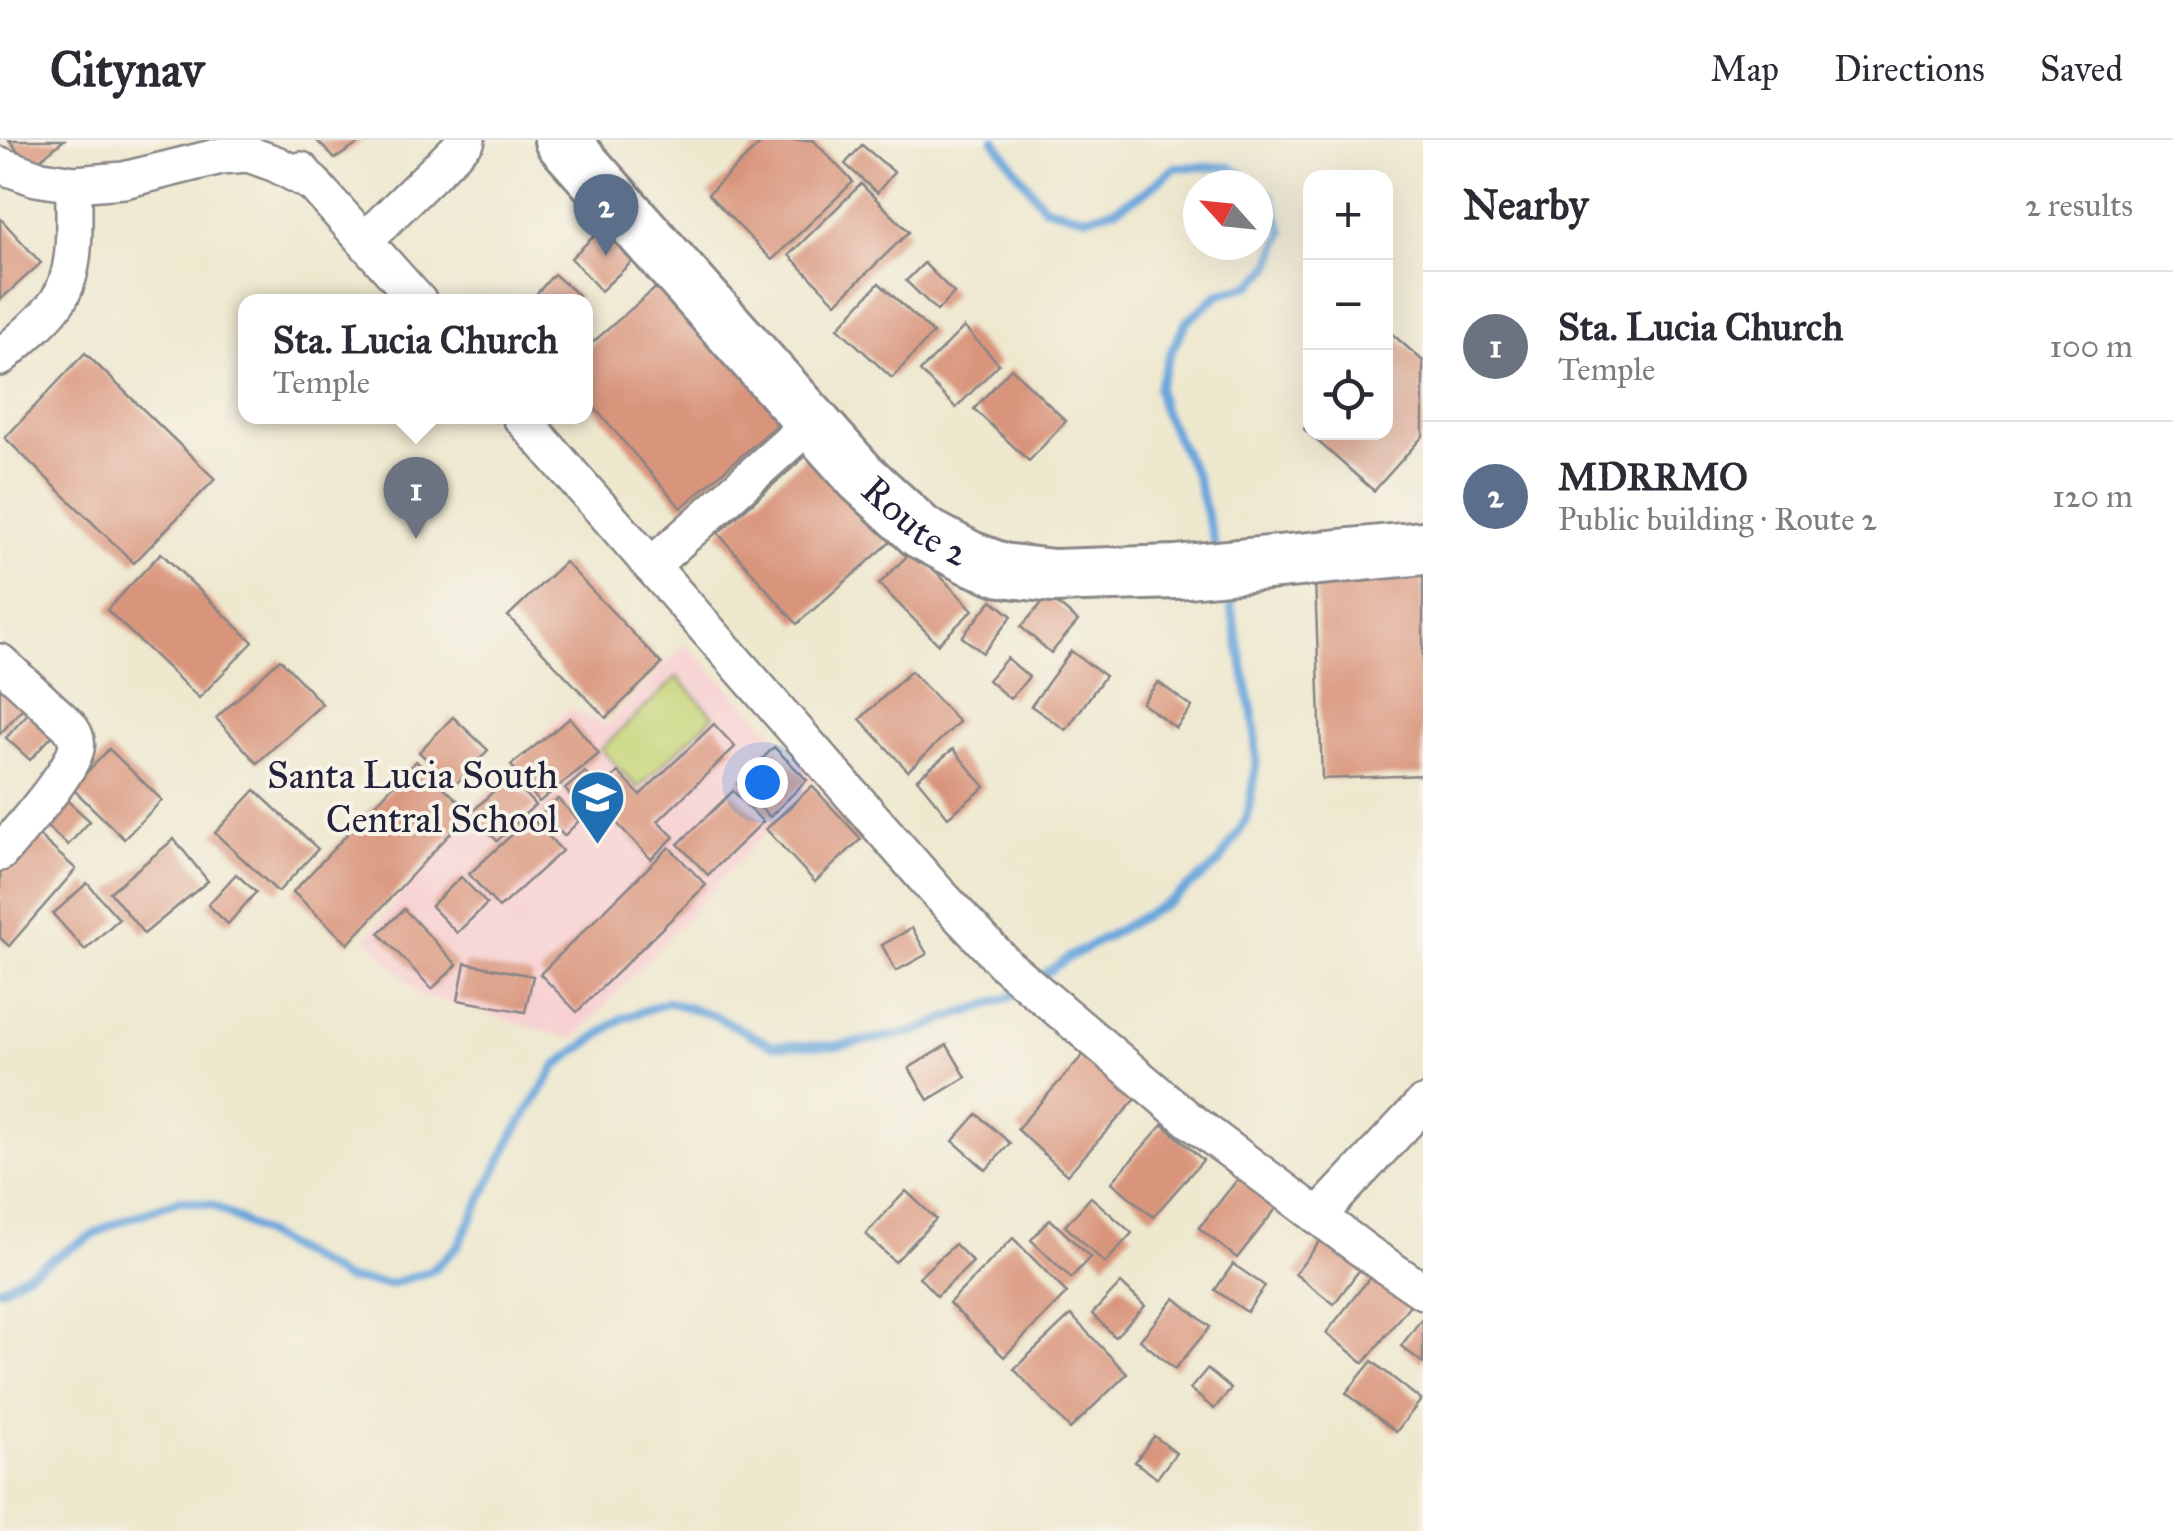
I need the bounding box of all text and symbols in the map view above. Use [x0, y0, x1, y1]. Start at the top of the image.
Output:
text: Citynav [50, 40, 204, 99]
text: Map [1711, 48, 1779, 91]
text: Directions [1834, 48, 1985, 91]
text: Saved [2040, 48, 2123, 91]
north arrow [1183, 170, 1273, 260]
map controls [1303, 170, 1393, 440]
button: + [1303, 170, 1393, 260]
pin: 2 [574, 174, 638, 256]
text: Nearby [1463, 179, 1588, 231]
text: 2 results [2025, 186, 2133, 225]
button: − [1303, 260, 1393, 350]
popup [238, 294, 593, 424]
text: Sta. Lucia Church [1558, 304, 1843, 350]
text: Sta. Lucia Church [273, 317, 558, 363]
text: 1 [1489, 327, 1502, 366]
text: 100 m [2049, 327, 2133, 366]
button: locate [1303, 350, 1393, 440]
text: Temple [1558, 350, 1655, 389]
text: Temple [273, 363, 370, 402]
text: MDRRMO [1558, 454, 1748, 500]
pin: 1 [384, 456, 448, 539]
street label: Route 2 [853, 467, 977, 576]
text: 2 [1488, 477, 1503, 516]
text: 120 m [2052, 477, 2133, 516]
text: Public building · Route 2 [1558, 500, 1877, 539]
place label: Santa Lucia South Central School [267, 752, 559, 842]
your location [737, 757, 788, 808]
school or university icon: Santa Lucia South Central School [567, 767, 627, 846]

